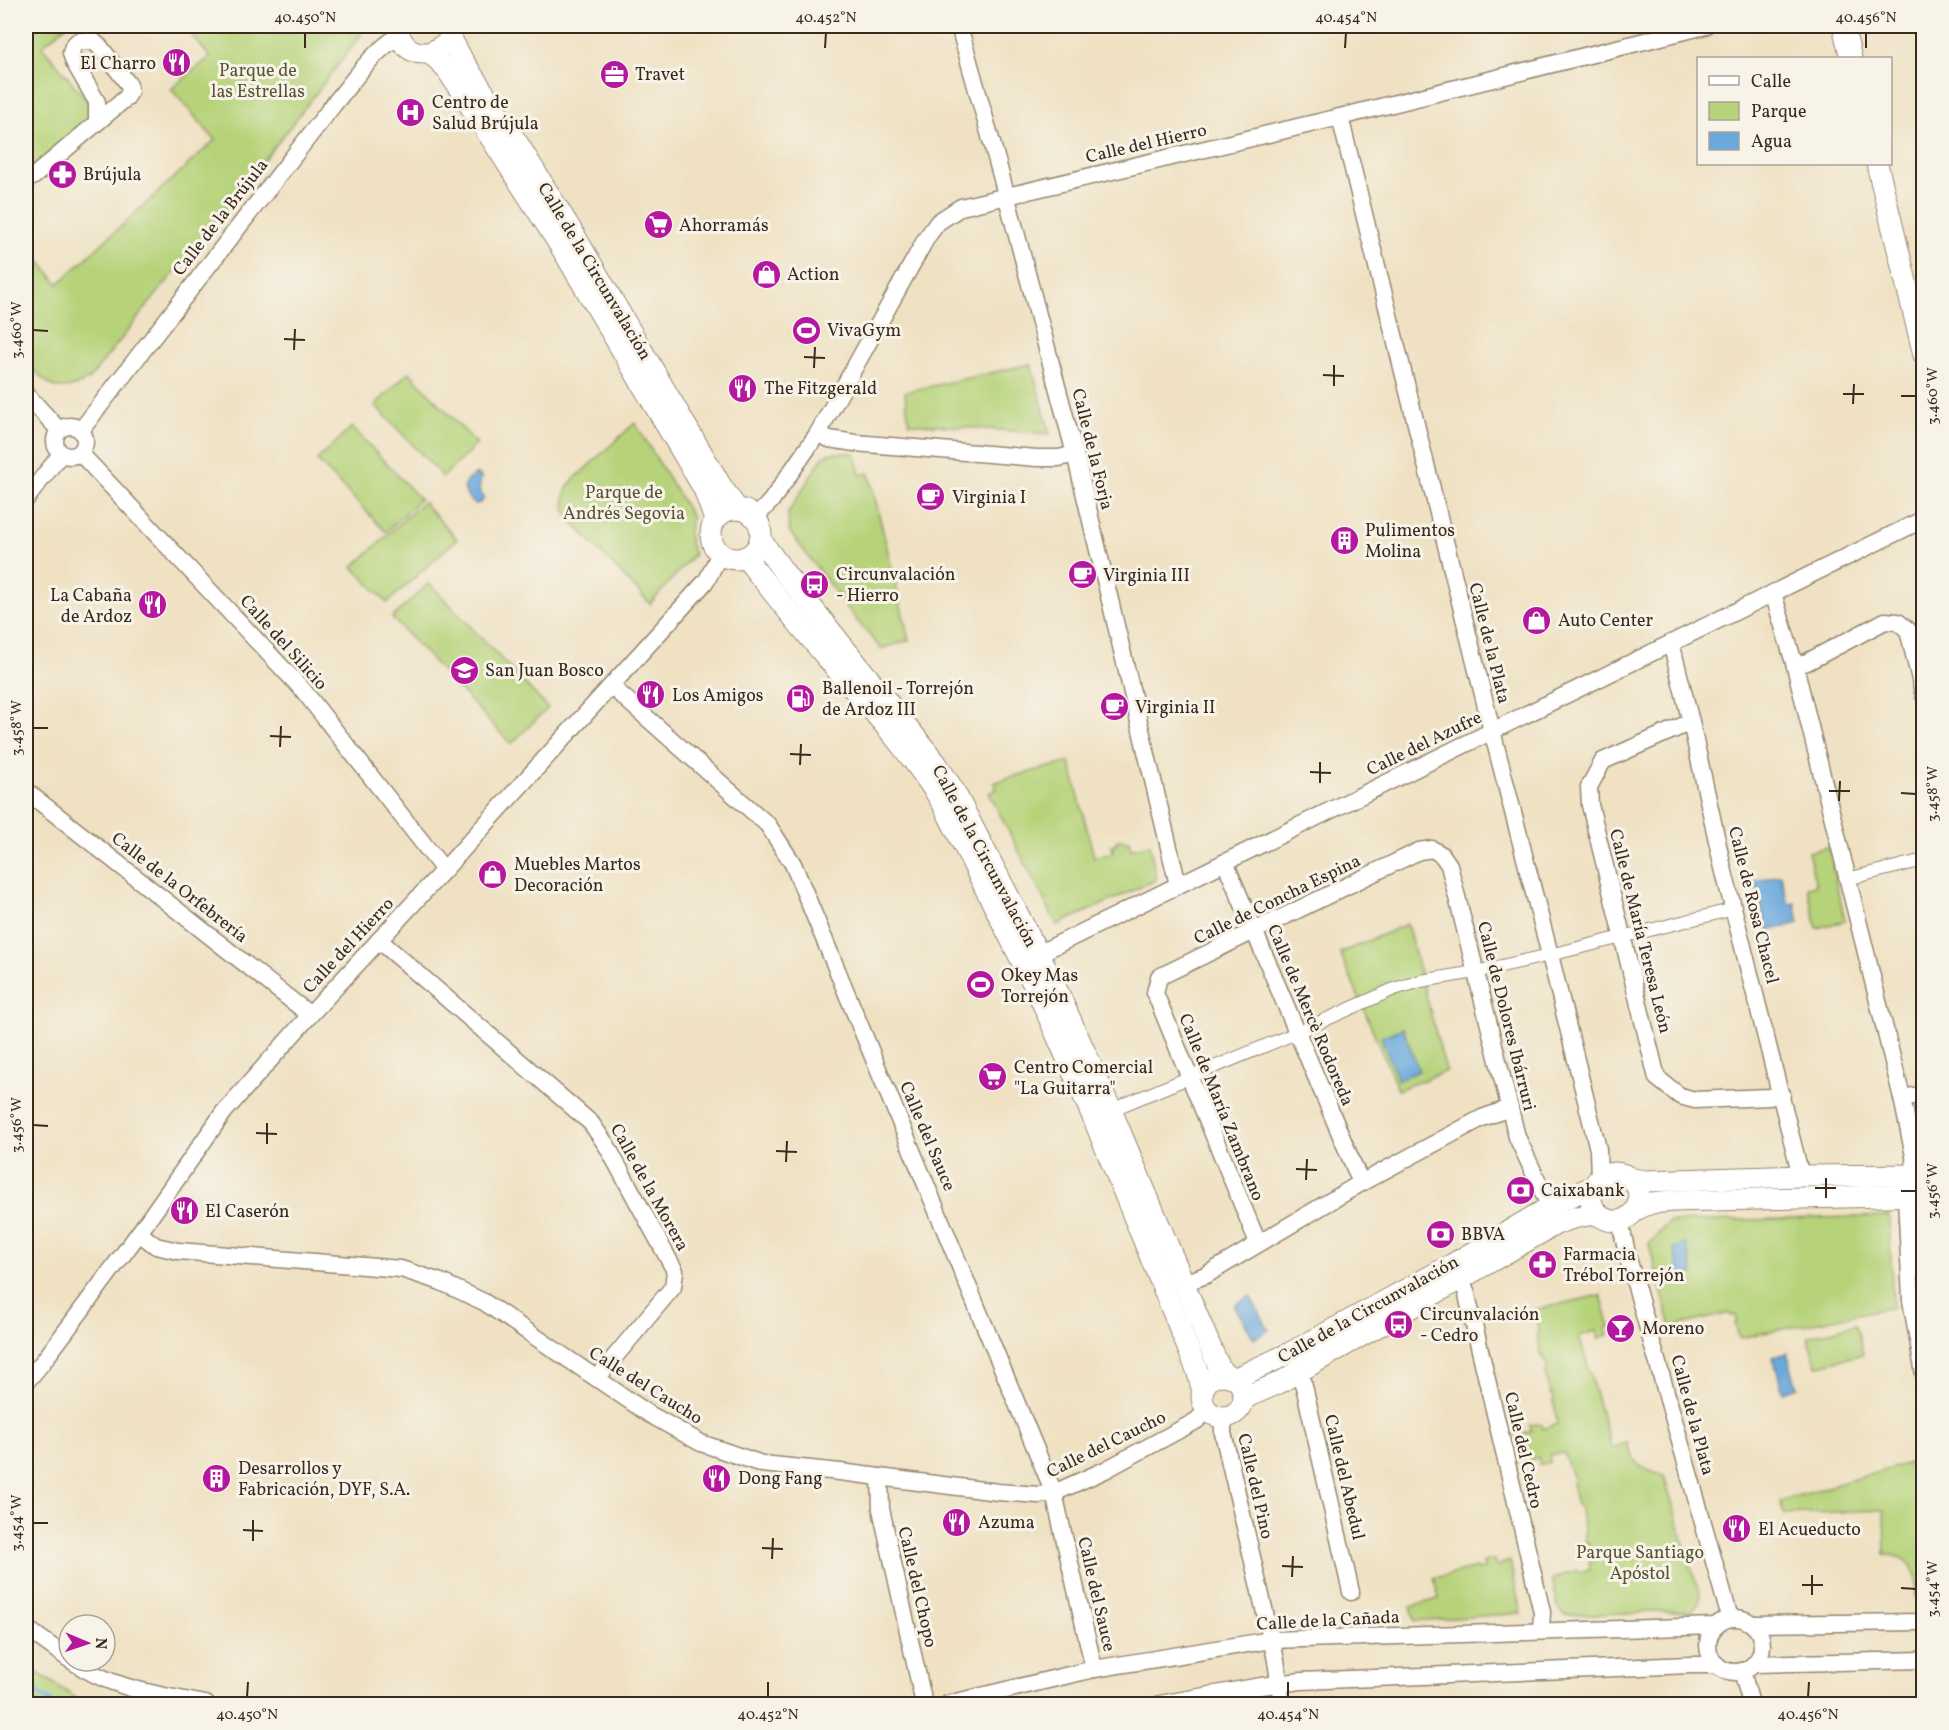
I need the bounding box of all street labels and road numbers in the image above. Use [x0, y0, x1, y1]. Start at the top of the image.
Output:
street label: Calle del Hierro [1083, 118, 1209, 171]
street label: Calle de la Brújula [168, 154, 275, 282]
street label: Calle de la Circunvalación [531, 178, 657, 366]
street label: Calle de la Forja [1064, 386, 1119, 513]
street label: Calle de la Plata [1461, 580, 1516, 706]
street label: Calle del Silicio [233, 590, 332, 696]
street label: Calle del Azufre [1363, 706, 1486, 783]
street label: Calle de la Circunvalación [925, 761, 1043, 953]
street label: Calle de Rosa Chacel [1721, 824, 1784, 987]
street label: Calle de la Orfebrería [106, 827, 253, 949]
street label: Calle de María Teresa León [1602, 827, 1677, 1036]
street label: Calle de Concha Espina [1190, 849, 1365, 952]
street label: Calle del Hierro [298, 892, 400, 1000]
street label: Calle de Dolores Ibárruri [1470, 919, 1541, 1114]
street label: Calle de Mercè Rodoreda [1260, 921, 1359, 1110]
street label: Calle de María Zambrano [1172, 1010, 1270, 1205]
street label: Calle del Sauce [892, 1078, 961, 1195]
street label: Calle de la Morera [603, 1119, 694, 1256]
street label: Calle de la Circunvalación [1274, 1250, 1464, 1371]
street label: Calle del Caucho [583, 1341, 707, 1431]
street label: Calle de la Plata [1663, 1352, 1720, 1478]
street label: Calle del Cedro [1497, 1390, 1548, 1511]
street label: Calle del Caucho [1043, 1406, 1171, 1485]
street label: Calle del Abedul [1317, 1412, 1370, 1543]
street label: Calle del Pino [1230, 1431, 1279, 1542]
street label: Calle del Chopo [890, 1524, 943, 1650]
street label: Calle del Sauce [1070, 1535, 1121, 1654]
street label: Calle de la Cañada [1256, 1605, 1400, 1638]

